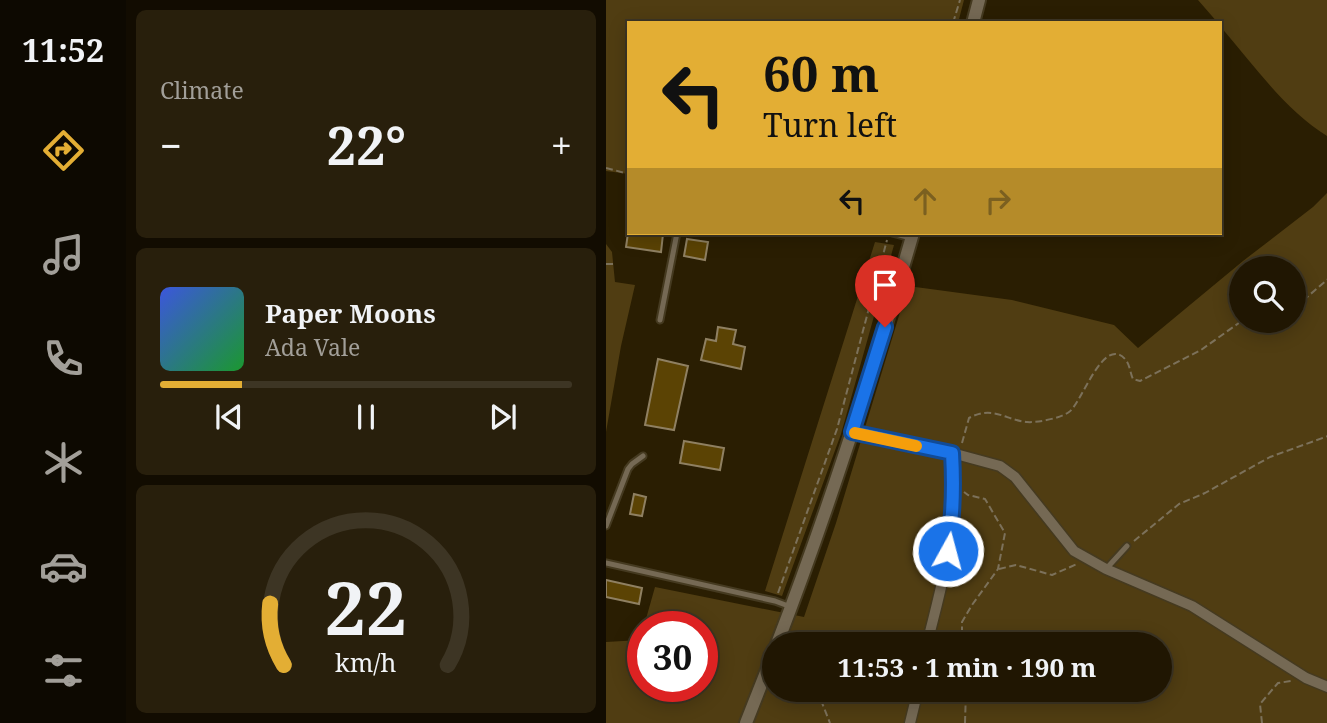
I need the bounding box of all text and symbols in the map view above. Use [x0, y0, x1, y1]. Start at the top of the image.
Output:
text: 11:52 [22, 28, 104, 71]
text: 60 m [763, 40, 879, 106]
icon: left [648, 49, 739, 140]
text: Climate [160, 74, 244, 106]
text: Turn left [763, 103, 897, 146]
text: 22° [327, 109, 406, 180]
text: − [160, 119, 182, 171]
text: + [551, 119, 572, 171]
icon: directions [39, 126, 88, 175]
icon: left [833, 182, 871, 220]
icon: ahead [906, 182, 944, 220]
icon: right [979, 182, 1017, 220]
icon: music [39, 230, 88, 279]
pin [855, 255, 915, 327]
map controls [1229, 256, 1306, 333]
button: search [1229, 256, 1306, 333]
icon: arrive [866, 266, 904, 304]
text: Paper Moons [265, 295, 436, 331]
text: Ada Vale [265, 331, 360, 363]
icon: phone [39, 334, 88, 383]
icon: previous [210, 398, 248, 436]
icon: pause [347, 398, 385, 436]
icon: next [484, 398, 522, 436]
icon: climate [39, 438, 88, 487]
position arrow [911, 514, 985, 588]
icon: car [39, 542, 88, 591]
text: 22 [325, 558, 407, 657]
speed limit sign: 30 [627, 611, 718, 702]
text: km/h [335, 645, 397, 679]
icon: filters [39, 646, 88, 695]
text: 11:53 · 1 min · 190 m [837, 649, 1097, 685]

